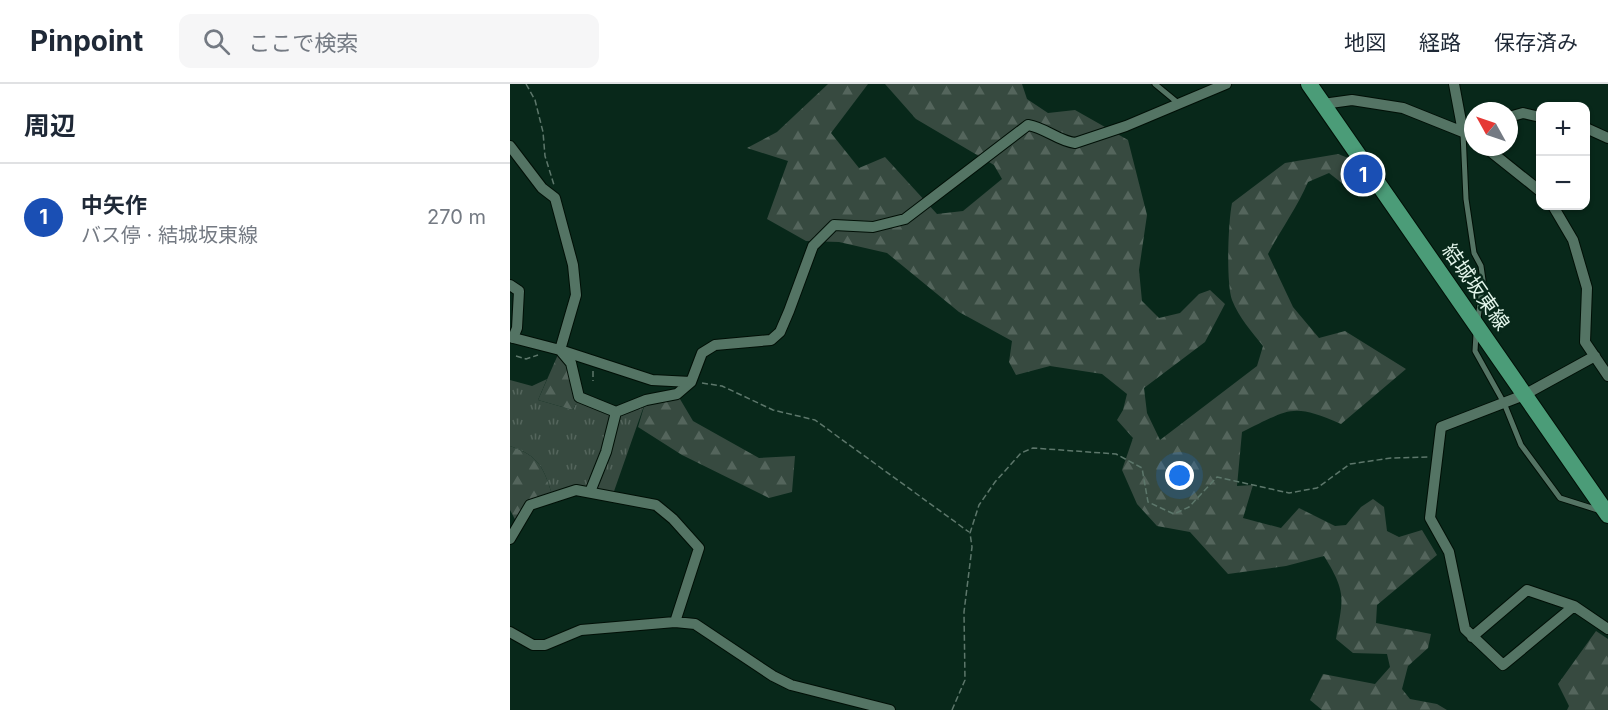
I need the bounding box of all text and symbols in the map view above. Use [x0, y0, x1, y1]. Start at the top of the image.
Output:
search box [179, 14, 599, 68]
text: Pinpoint [30, 24, 143, 58]
icon: search [200, 25, 233, 58]
text: ここで検索 [248, 30, 358, 56]
text: 地図 [1344, 30, 1386, 55]
text: 経路 [1419, 30, 1461, 55]
text: 保存済み [1494, 30, 1578, 55]
north arrow [1464, 102, 1518, 156]
map controls [1536, 102, 1590, 210]
button: + [1536, 102, 1590, 156]
text: 周辺 [24, 110, 76, 141]
pin: 1 [1344, 152, 1382, 196]
button: − [1536, 156, 1590, 210]
text: 中矢作 [81, 192, 147, 218]
text: 1 [39, 205, 48, 229]
text: 270 m [427, 205, 486, 229]
text: バス停 · 結城坂東線 [81, 223, 258, 247]
street label: 結城坂東線 [1437, 239, 1515, 335]
your location [1165, 461, 1194, 490]

